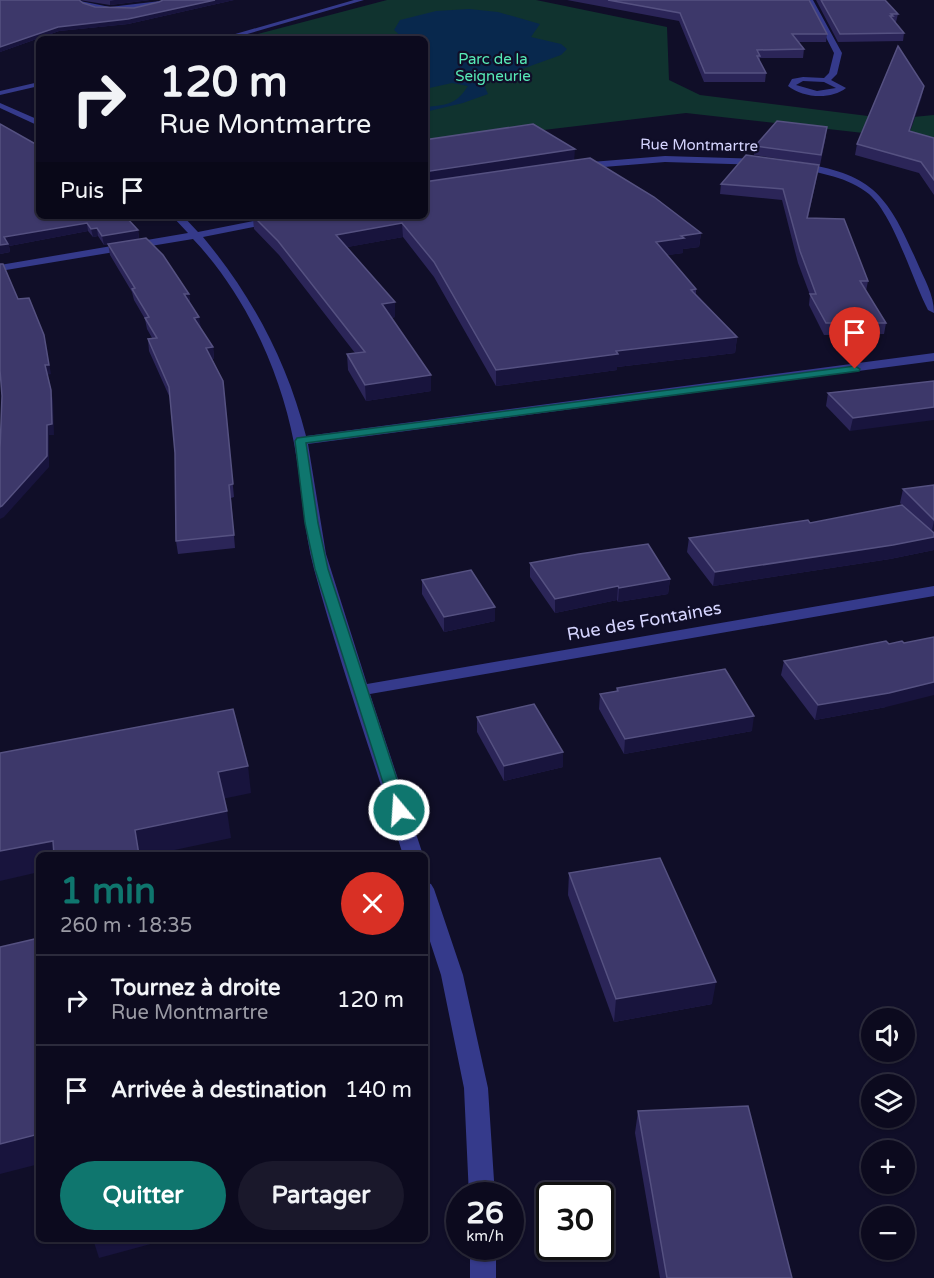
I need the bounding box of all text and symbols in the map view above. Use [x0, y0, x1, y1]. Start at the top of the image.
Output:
park label: Parc de la Seigneurie [455, 50, 531, 85]
text: 120 m [159, 57, 288, 108]
icon: right [60, 60, 138, 138]
text: Rue Montmartre [159, 108, 371, 141]
street label: Rue Montmartre [640, 135, 758, 155]
icon: arrive [116, 174, 149, 207]
text: Puis [60, 178, 104, 204]
pin [829, 307, 880, 369]
icon: arrive [838, 316, 871, 349]
street label: Rue des Fontaines [565, 597, 723, 645]
position arrow [367, 778, 431, 842]
text: 1 min [60, 870, 156, 913]
button: close [341, 872, 404, 935]
text: 260 m · 18:35 [60, 914, 192, 938]
text: Tournez à droite [111, 975, 280, 1001]
icon: right [60, 984, 93, 1017]
text: 120 m [337, 987, 404, 1013]
text: Rue Montmartre [111, 1001, 268, 1025]
map controls [861, 1008, 915, 1260]
button: sound [861, 1008, 915, 1062]
icon: arrive [60, 1074, 93, 1107]
button: layers [861, 1074, 915, 1128]
text: Arrivée à destination [111, 1077, 327, 1103]
text: 140 m [345, 1077, 412, 1103]
button: + [861, 1140, 915, 1194]
button: Quitter [60, 1161, 226, 1230]
button: Partager [238, 1161, 404, 1230]
speed limit sign: 30 [536, 1182, 614, 1260]
text: 26 [466, 1195, 504, 1232]
button: − [861, 1206, 915, 1260]
text: km/h [466, 1227, 504, 1245]

